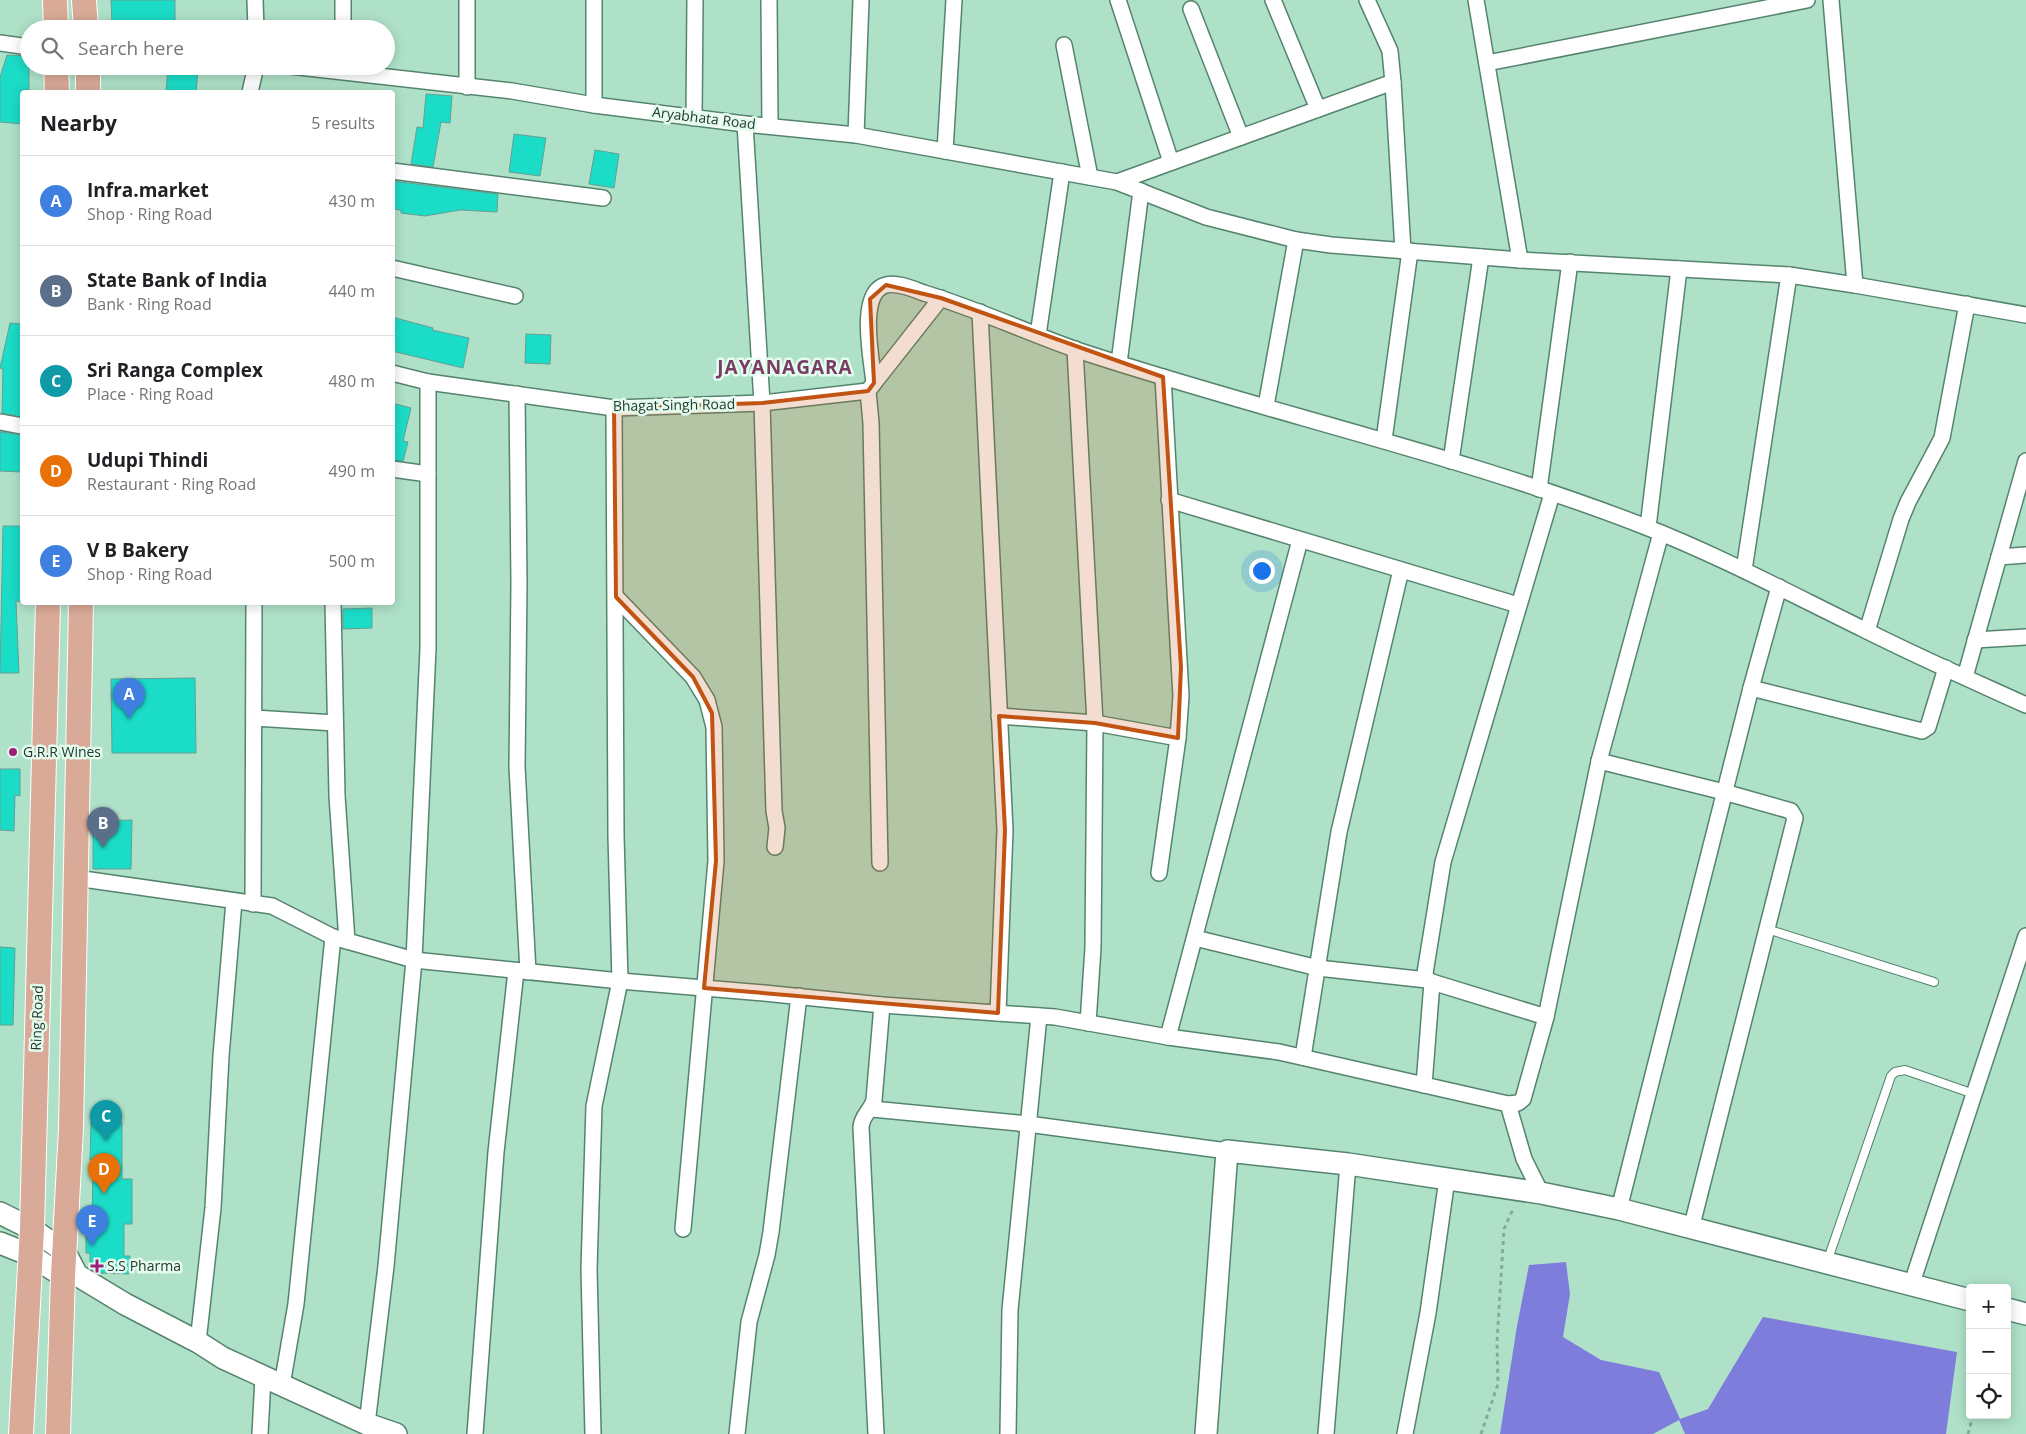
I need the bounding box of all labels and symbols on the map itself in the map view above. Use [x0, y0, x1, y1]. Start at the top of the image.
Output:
street label: Aryabhata Road [651, 102, 757, 133]
district label: JAYANAGARA [715, 354, 853, 380]
street label: Bhagat Singh Road [613, 394, 735, 415]
your location [1249, 558, 1275, 584]
pin: A [113, 678, 145, 719]
place label: G.R.R Wines [23, 742, 101, 761]
marker: G.R.R Wines [7, 746, 19, 758]
pin: B [87, 807, 119, 848]
street label: Ring Road [26, 985, 47, 1051]
pin: C [90, 1100, 122, 1141]
pin: D [88, 1153, 120, 1194]
pin: E [76, 1205, 108, 1246]
place label: S.S Pharma [107, 1256, 181, 1275]
marker: S.S Pharma [91, 1260, 103, 1272]

